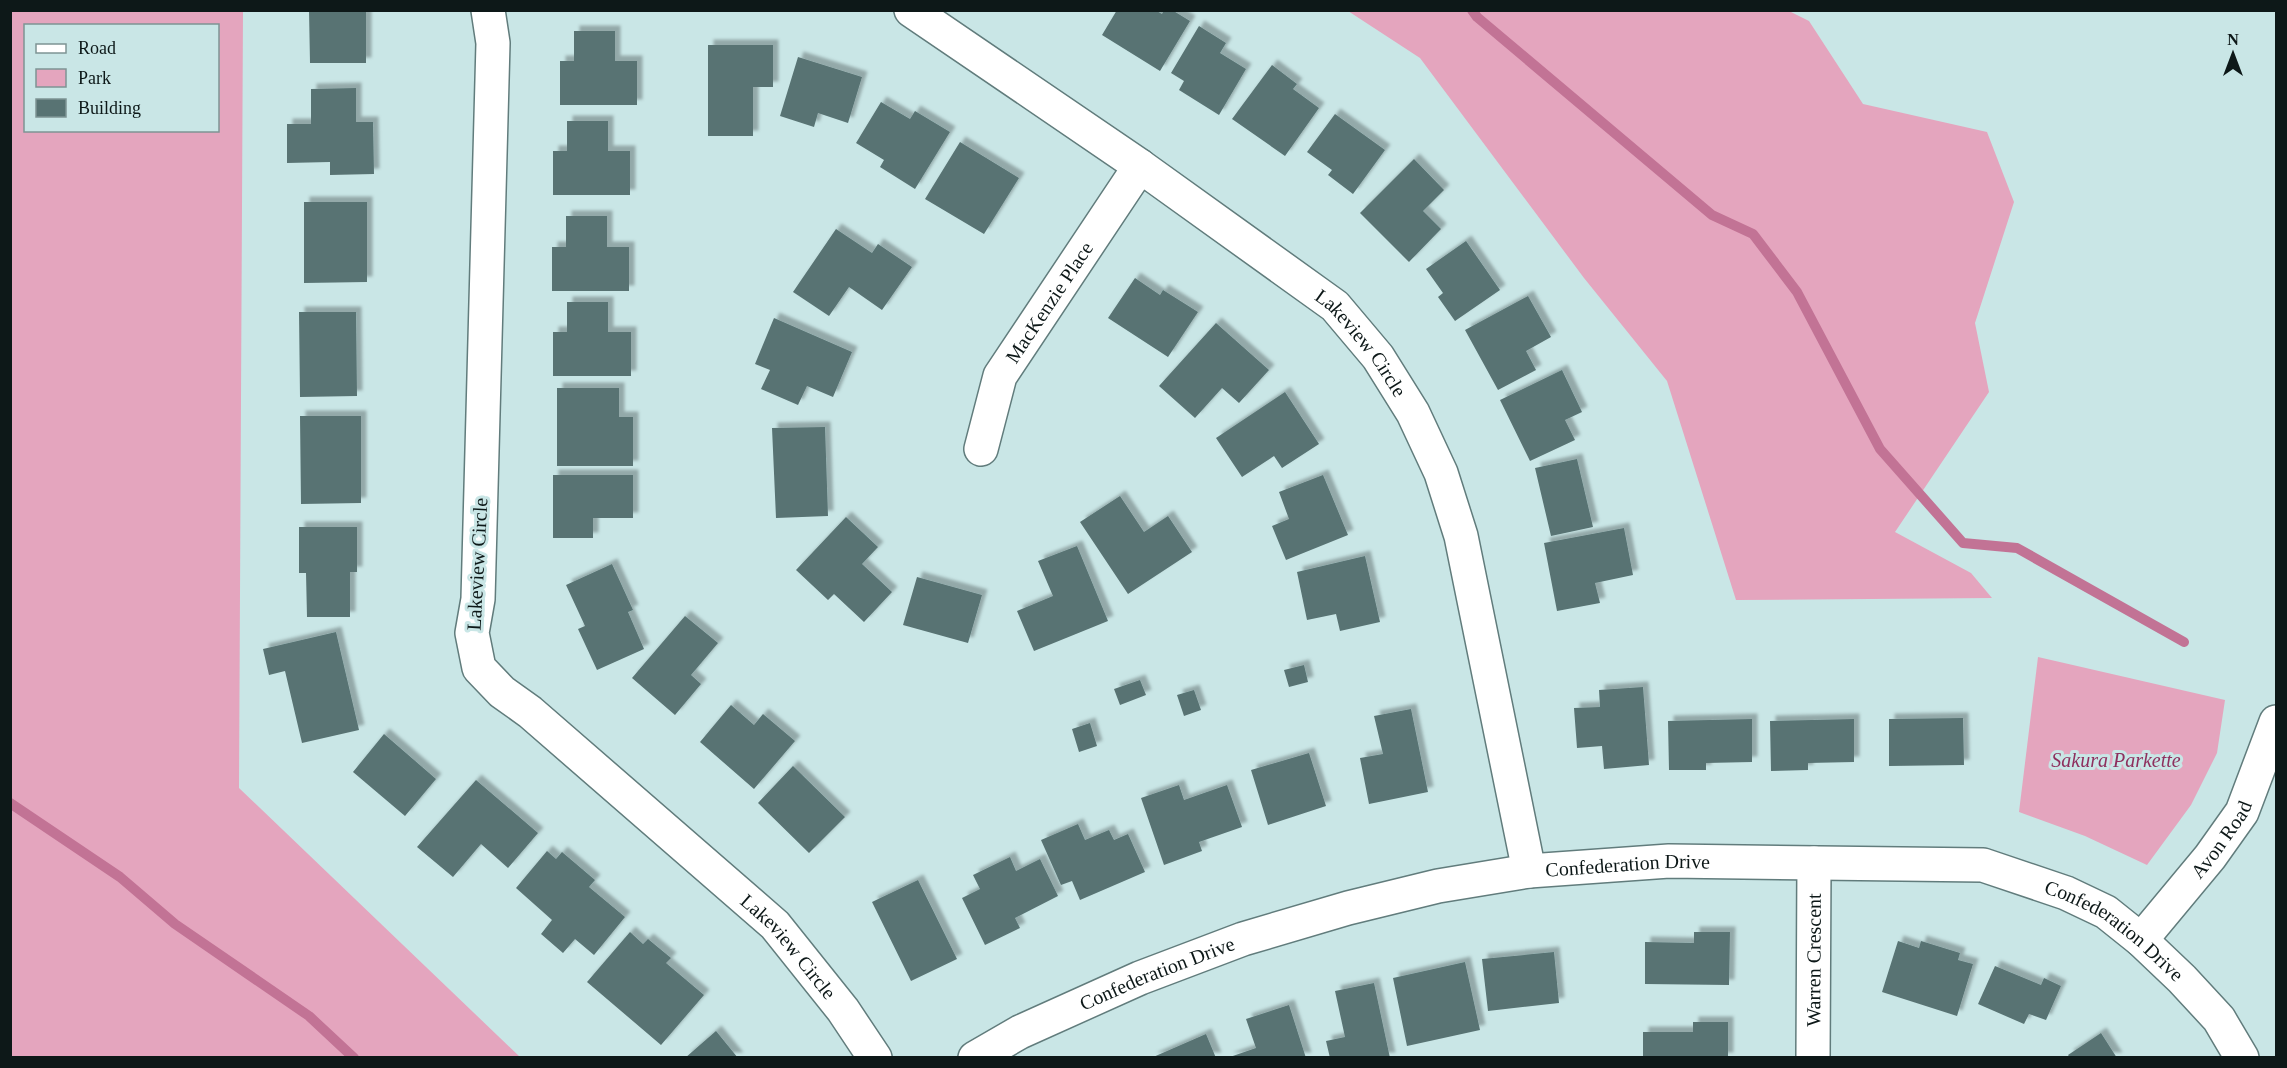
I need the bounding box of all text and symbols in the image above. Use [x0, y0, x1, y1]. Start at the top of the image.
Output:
legend [24, 24, 219, 132]
north arrow [2203, 24, 2263, 84]
text: N [2227, 31, 2239, 48]
text: Road [78, 38, 116, 58]
text: Park [78, 68, 111, 88]
text: Building [78, 98, 141, 118]
street label: MacKenzie Place [1001, 238, 1097, 367]
street label: Lakeview Circle [1311, 284, 1411, 401]
street label: Lakeview Circle [463, 497, 491, 631]
park label: Sakura Parkette [2051, 749, 2181, 771]
street label: Avon Road [2186, 798, 2256, 883]
street label: Confederation Drive [1545, 850, 1710, 881]
street label: Confederation Drive [2042, 876, 2188, 986]
street label: Lakeview Circle [736, 889, 841, 1003]
street label: Warren Crescent [1802, 893, 1825, 1027]
street label: Confederation Drive [1076, 932, 1237, 1015]

